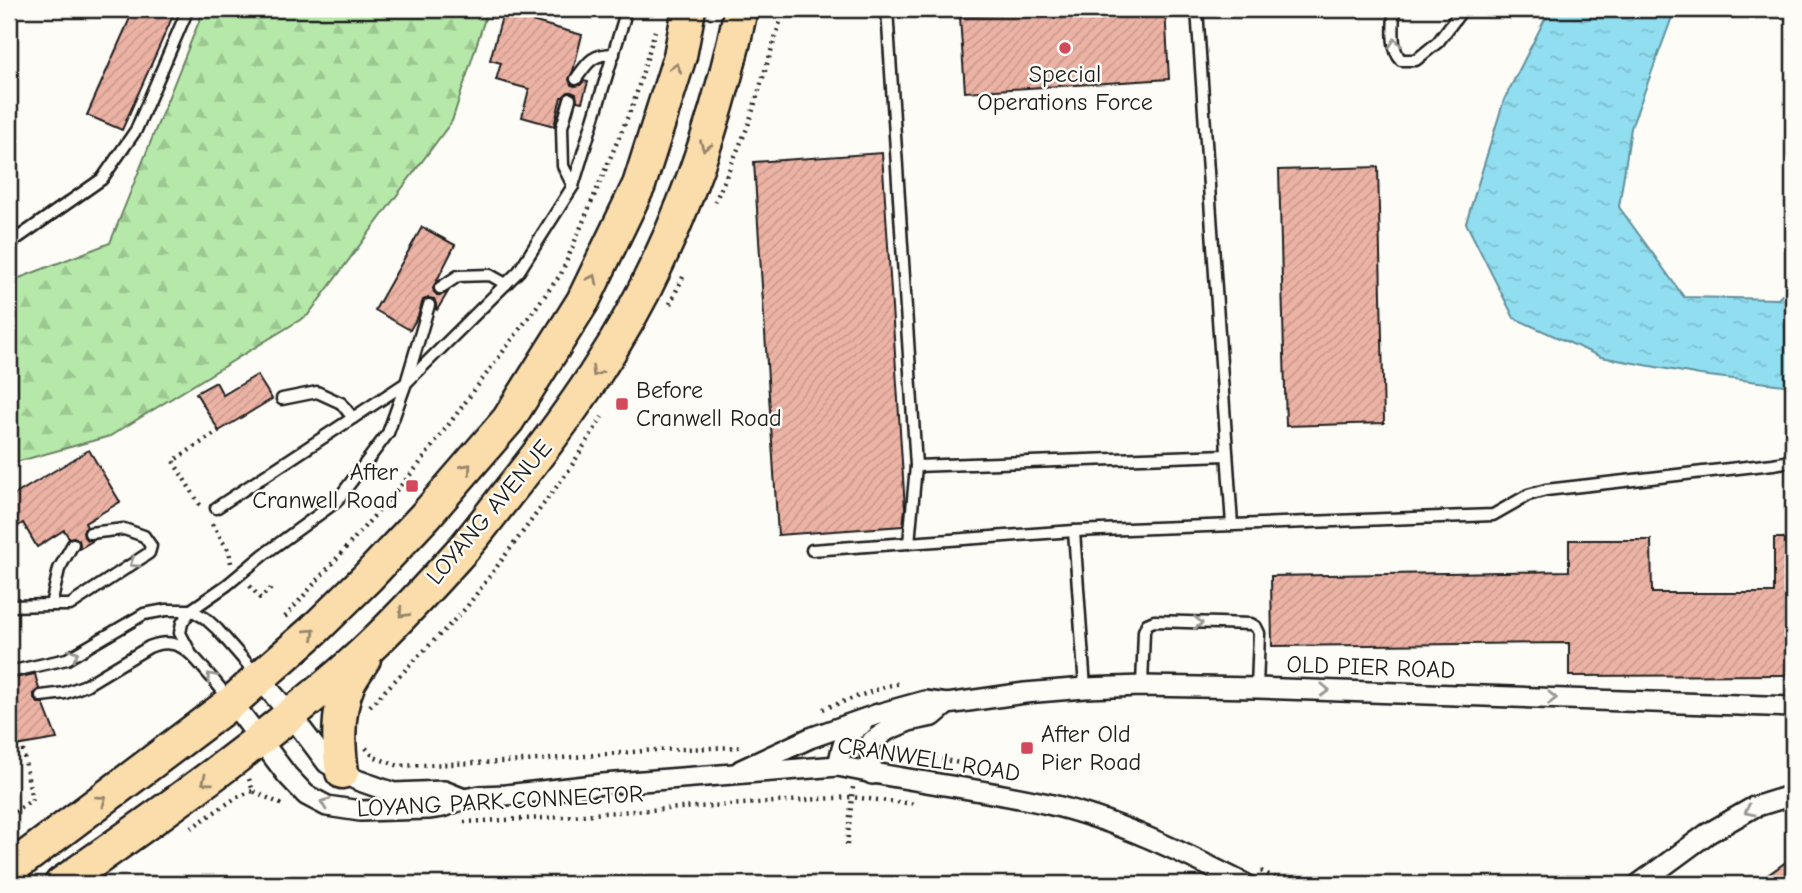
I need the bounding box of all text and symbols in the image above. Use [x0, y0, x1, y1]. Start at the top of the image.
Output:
one-way arrow [1388, 37, 1403, 49]
marker: Special Operations Force [1057, 40, 1073, 56]
place label: Special Operations Force [977, 60, 1153, 116]
one-way arrow [668, 62, 682, 75]
one-way arrow [699, 139, 713, 151]
one-way arrow [585, 274, 599, 286]
one-way arrow [591, 365, 604, 378]
place label: Before Cranwell Road [636, 376, 782, 432]
marker: Before Cranwell Road [614, 396, 630, 412]
street label: LOYANG AVENUE [420, 434, 558, 590]
place label: After Cranwell Road [252, 458, 398, 514]
one-way arrow [459, 463, 471, 476]
marker: After Cranwell Road [404, 478, 420, 494]
one-way arrow [129, 555, 142, 567]
one-way arrow [398, 604, 411, 617]
one-way arrow [1193, 615, 1204, 630]
one-way arrow [303, 628, 316, 641]
one-way arrow [67, 649, 79, 662]
street label: OLD PIER ROAD [1286, 650, 1456, 684]
one-way arrow [207, 672, 219, 685]
one-way arrow [1320, 682, 1331, 698]
one-way arrow [1547, 691, 1558, 706]
place label: After Old Pier Road [1041, 720, 1141, 776]
street label: CRANWELL ROAD [836, 731, 1022, 787]
marker: After Old Pier Road [1019, 740, 1035, 756]
one-way arrow [202, 773, 214, 786]
street label: LOYANG PARK CONNECTOR [356, 780, 644, 822]
one-way arrow [94, 795, 106, 808]
one-way arrow [319, 797, 332, 811]
one-way arrow [1743, 802, 1756, 816]

